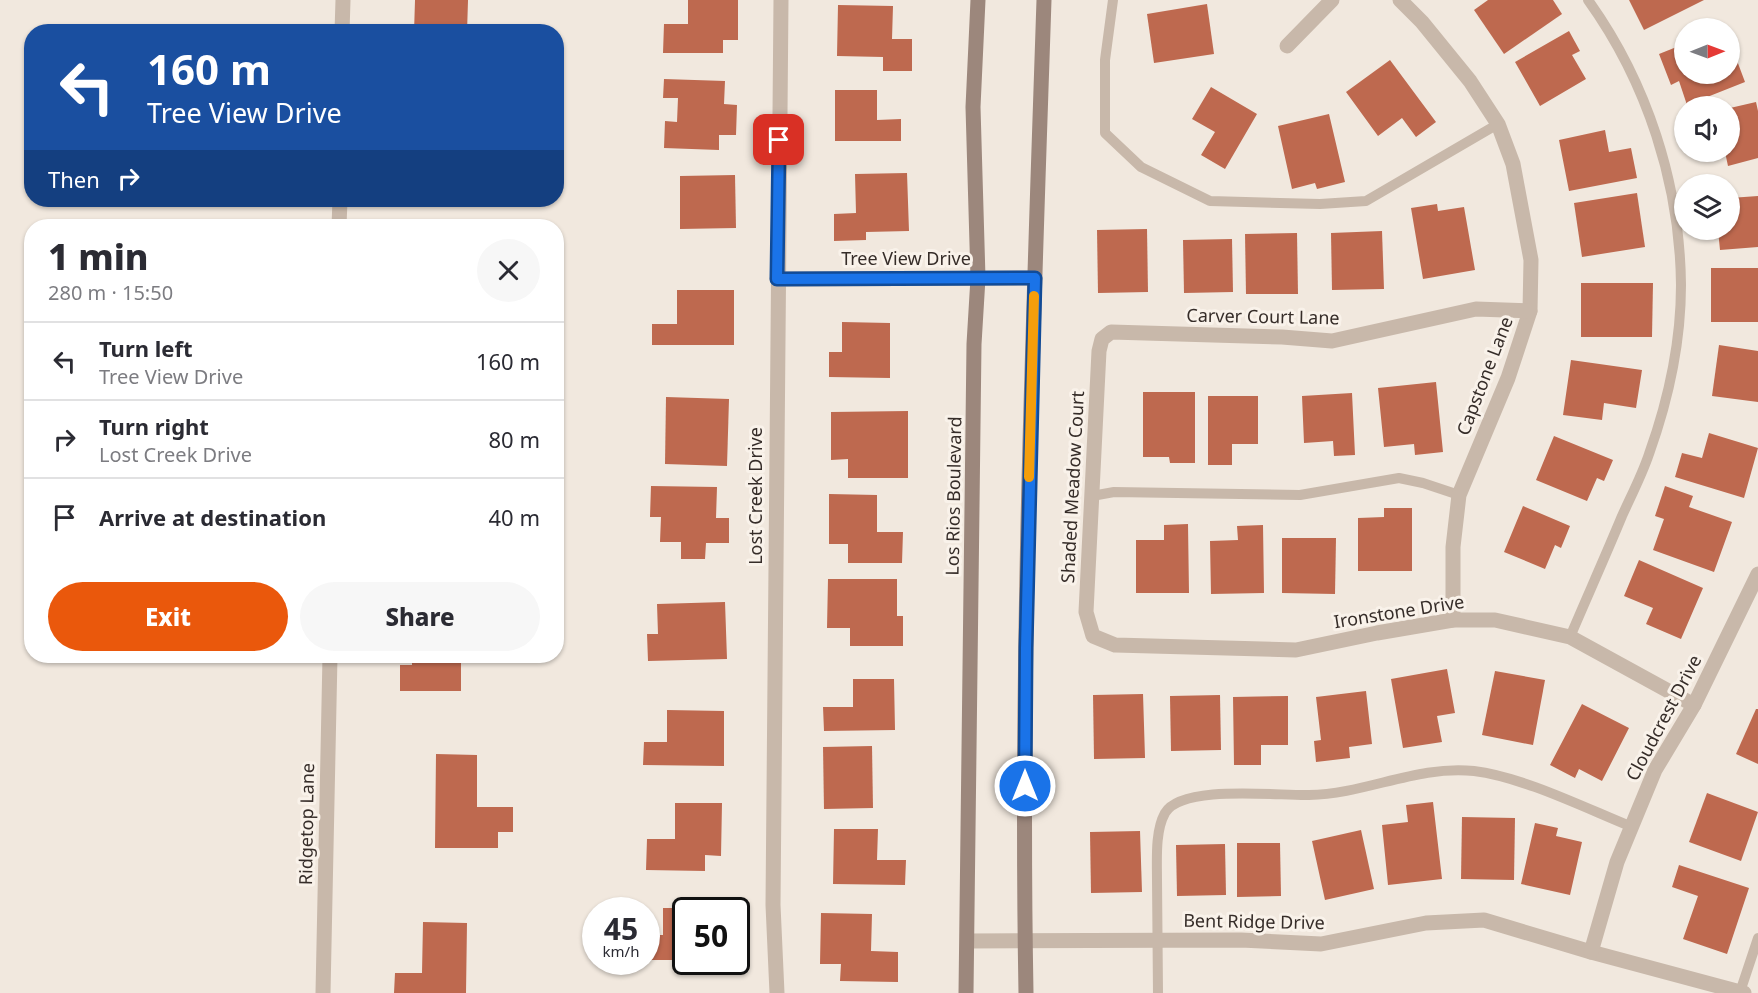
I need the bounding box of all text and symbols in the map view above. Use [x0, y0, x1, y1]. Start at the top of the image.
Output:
north arrow [1674, 18, 1740, 84]
map controls [1674, 18, 1740, 240]
text: 160 m [147, 40, 271, 97]
icon: left [48, 48, 126, 126]
text: Tree View Drive [147, 94, 342, 131]
button: sound [1674, 96, 1740, 162]
pin [753, 114, 804, 165]
icon: arrive [762, 123, 795, 156]
icon: right [112, 162, 145, 195]
text: Then [48, 164, 100, 194]
button: layers [1674, 174, 1740, 240]
text: 1 min [48, 232, 149, 281]
button: close [477, 239, 540, 302]
street label: Tree View Drive [841, 246, 971, 270]
text: 280 m · 15:50 [48, 279, 173, 306]
street label: Carver Court Lane [1186, 303, 1340, 329]
street label: Capstone Lane [1450, 313, 1518, 438]
text: Turn left [99, 333, 193, 363]
icon: left [48, 345, 81, 378]
text: 160 m [476, 346, 540, 376]
text: Tree View Drive [99, 363, 243, 390]
street label: Shaded Meadow Court [1055, 390, 1089, 584]
text: Turn right [99, 411, 209, 441]
street label: Los Rios Boulevard [940, 416, 966, 576]
icon: right [48, 423, 81, 456]
text: 80 m [489, 424, 540, 454]
street label: Lost Creek Drive [743, 427, 767, 565]
text: Lost Creek Drive [99, 441, 252, 468]
icon: arrive [48, 501, 81, 534]
text: Arrive at destination [99, 502, 326, 532]
text: 40 m [489, 502, 540, 532]
button: Exit [48, 582, 288, 651]
button: Share [300, 582, 540, 651]
street label: Ironstone Drive [1332, 589, 1466, 633]
street label: Cloudcrest Drive [1620, 650, 1706, 785]
position arrow [993, 754, 1057, 818]
street label: Ridgetop Lane [293, 763, 319, 885]
speed limit sign: 50 [672, 897, 750, 975]
text: 45 [604, 908, 638, 949]
street label: Bent Ridge Drive [1183, 908, 1325, 934]
text: km/h [603, 941, 639, 961]

